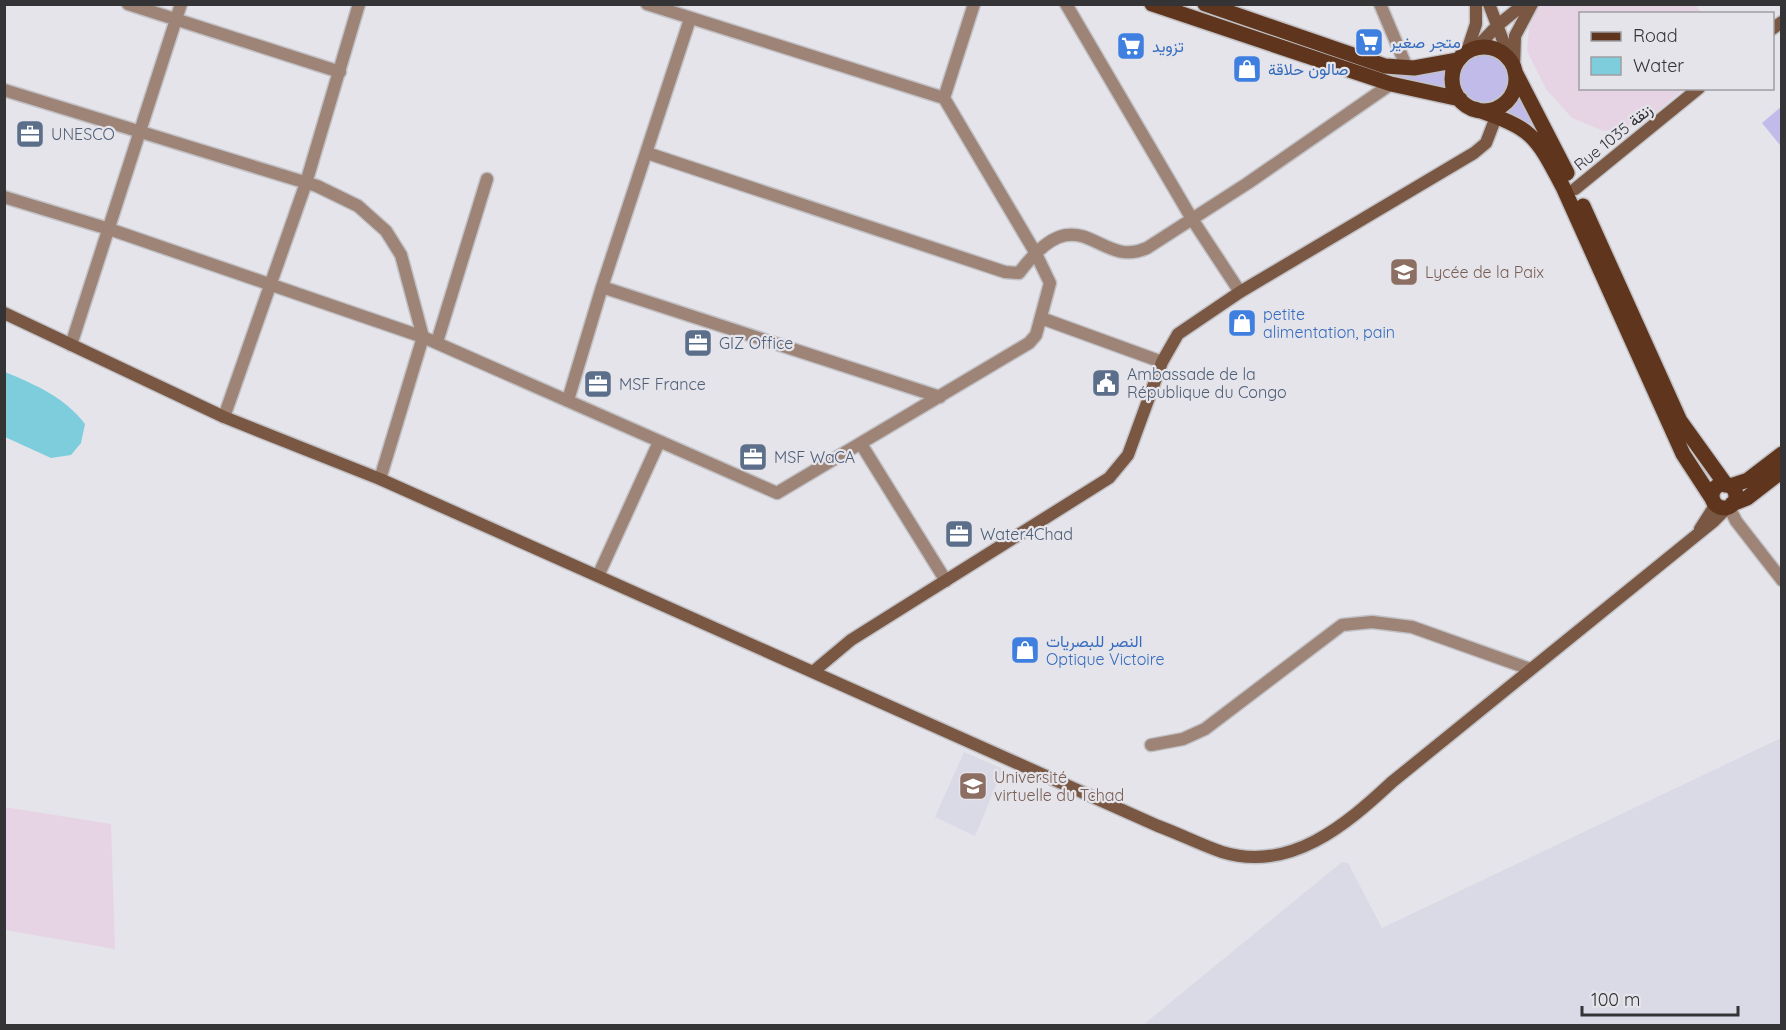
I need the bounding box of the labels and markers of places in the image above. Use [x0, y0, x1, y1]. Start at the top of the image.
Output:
supermarket icon: متجر صغير [1353, 26, 1385, 58]
supermarket icon: تزويد [1115, 30, 1147, 62]
place label: متجر صغير [1389, 32, 1461, 53]
place label: تزويد [1152, 36, 1184, 57]
shop icon: صالون حلاقة [1231, 53, 1263, 85]
place label: صالون حلاقة [1268, 59, 1348, 80]
office icon: UNESCO [14, 118, 46, 150]
place label: UNESCO [51, 124, 115, 144]
school or university icon: Lycée de la Paix [1388, 256, 1420, 288]
place label: Lycée de la Paix [1425, 262, 1544, 282]
place label: petite alimentation, pain [1263, 304, 1395, 342]
shop icon: petite alimentation, pain [1226, 307, 1258, 339]
office icon: GIZ Office [682, 327, 714, 359]
place label: GIZ Office [719, 333, 793, 353]
place label: Ambassade de la République du Congo [1127, 364, 1287, 402]
public building icon: Ambassade de la République du Congo [1090, 367, 1122, 399]
office icon: MSF France [582, 368, 614, 400]
place label: MSF France [619, 374, 706, 394]
office icon: MSF WaCA [737, 441, 769, 473]
place label: MSF WaCA [774, 447, 855, 467]
office icon: Water4Chad [943, 518, 975, 550]
place label: Water4Chad [980, 524, 1073, 544]
place label: النصر للبصريات Optique Victoire [1046, 631, 1165, 669]
shop icon: النصر للبصريات Optique Victoire [1009, 634, 1041, 666]
place label: Université virtuelle du Tchad [994, 767, 1124, 805]
school or university icon: Université virtuelle du Tchad [957, 770, 989, 802]

